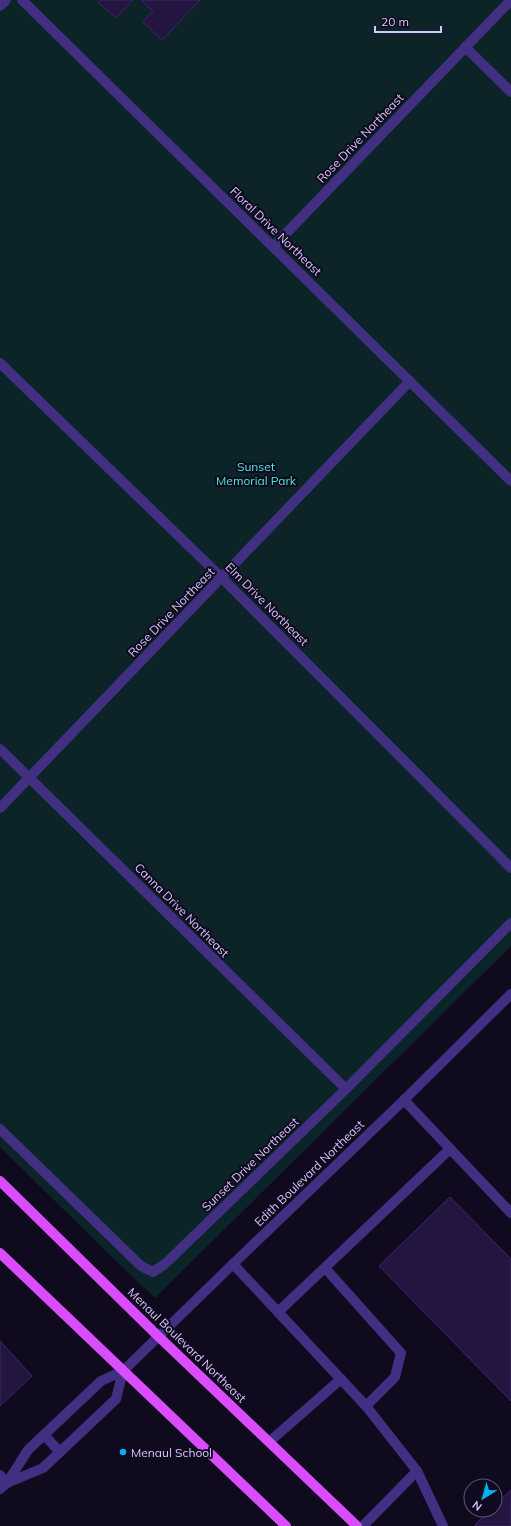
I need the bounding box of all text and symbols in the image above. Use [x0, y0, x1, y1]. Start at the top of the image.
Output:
scale bar [375, 8, 441, 34]
text: 20 m [381, 14, 409, 29]
street label: Rose Drive Northeast [314, 90, 406, 186]
street label: Floral Drive Northeast [227, 183, 325, 279]
park label: Sunset Memorial Park [216, 459, 297, 488]
street label: Elm Drive Northeast [222, 559, 312, 649]
street label: Rose Drive Northeast [125, 564, 217, 660]
street label: Canna Drive Northeast [132, 860, 232, 960]
street label: Sunset Drive Northeast [198, 1114, 302, 1214]
street label: Edith Boulevard Northeast [251, 1117, 367, 1229]
street label: Menaul Boulevard Northeast [125, 1284, 249, 1406]
place label: Menaul School [131, 1445, 212, 1460]
marker: Menaul School [118, 1447, 128, 1457]
north arrow [463, 1478, 503, 1518]
text: N [469, 1498, 485, 1514]

